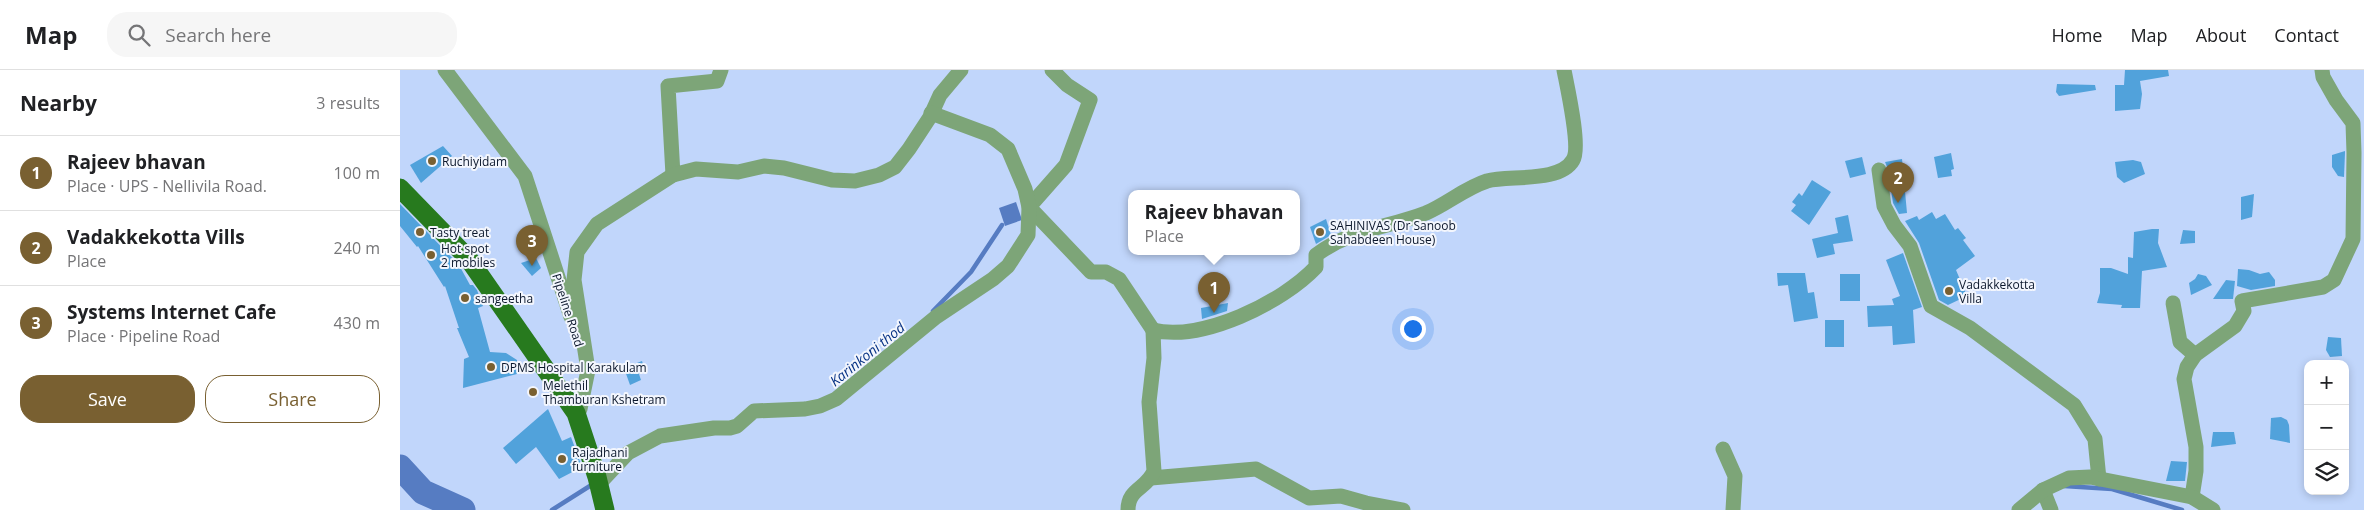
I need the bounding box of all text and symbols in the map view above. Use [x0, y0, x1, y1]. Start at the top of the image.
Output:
search box [107, 12, 457, 57]
text: Map [25, 18, 77, 51]
icon: search [125, 21, 153, 49]
text: Search here [165, 22, 271, 48]
text: Home [2052, 23, 2102, 47]
text: Map [2130, 23, 2168, 47]
text: About [2196, 23, 2246, 47]
text: Contact [2274, 23, 2339, 47]
text: Nearby [20, 89, 97, 117]
text: 3 results [316, 92, 380, 114]
text: Rajeev bhavan [67, 149, 206, 175]
place label: Ruchiyidam [442, 153, 507, 170]
marker: Ruchiyidam [426, 155, 438, 167]
text: 1 [31, 162, 41, 184]
text: 100 m [334, 162, 380, 184]
pin: 2 [1882, 162, 1914, 203]
text: Place · UPS - Nellivila Road. [67, 175, 267, 197]
popup [1128, 190, 1300, 255]
text: Rajeev bhavan [1145, 199, 1283, 225]
place label: SAHINIVAS (Dr Sanoob Sahabdeen House) [1330, 217, 1456, 248]
text: Vadakkekotta Vills [67, 224, 245, 250]
place label: Tasty treat [430, 224, 489, 241]
pin: 3 [516, 225, 548, 266]
text: Place [1145, 225, 1184, 247]
marker: Tasty treat [414, 226, 426, 238]
marker: SAHINIVAS (Dr Sanoob Sahabdeen House) [1314, 226, 1326, 238]
text: 2 [31, 237, 41, 259]
text: 240 m [334, 237, 380, 259]
place label: Hot spot 2 mobiles [441, 240, 495, 271]
marker: Hot spot 2 mobiles [425, 249, 437, 261]
text: Place [67, 250, 106, 272]
street label: Pipeline Road [548, 271, 588, 349]
pin: 1 [1198, 272, 1230, 313]
place label: Vadakkekotta Villa [1959, 276, 2035, 307]
marker: Vadakkekotta Villa [1943, 285, 1955, 297]
place label: sangeetha [475, 290, 533, 307]
marker: sangeetha [459, 292, 471, 304]
text: Systems Internet Cafe [67, 299, 276, 325]
text: 3 [31, 312, 41, 334]
text: 430 m [334, 312, 380, 334]
your location [1400, 316, 1426, 342]
water label: Karinkoni thod [825, 317, 909, 390]
text: Place · Pipeline Road [67, 325, 220, 347]
place label: DPMS Hospital Karakulam [501, 359, 647, 376]
map controls [2304, 360, 2349, 495]
button: + [2304, 360, 2349, 405]
marker: DPMS Hospital Karakulam [485, 361, 497, 373]
button: Save [20, 375, 195, 423]
button: Share [205, 375, 380, 423]
place label: Melethil Thamburan Kshetram [543, 377, 666, 408]
marker: Melethil Thamburan Kshetram [527, 386, 539, 398]
button: − [2304, 405, 2349, 450]
place label: Rajadhani furniture [572, 444, 628, 475]
button: layers [2304, 450, 2349, 495]
marker: Rajadhani furniture [556, 453, 568, 465]

